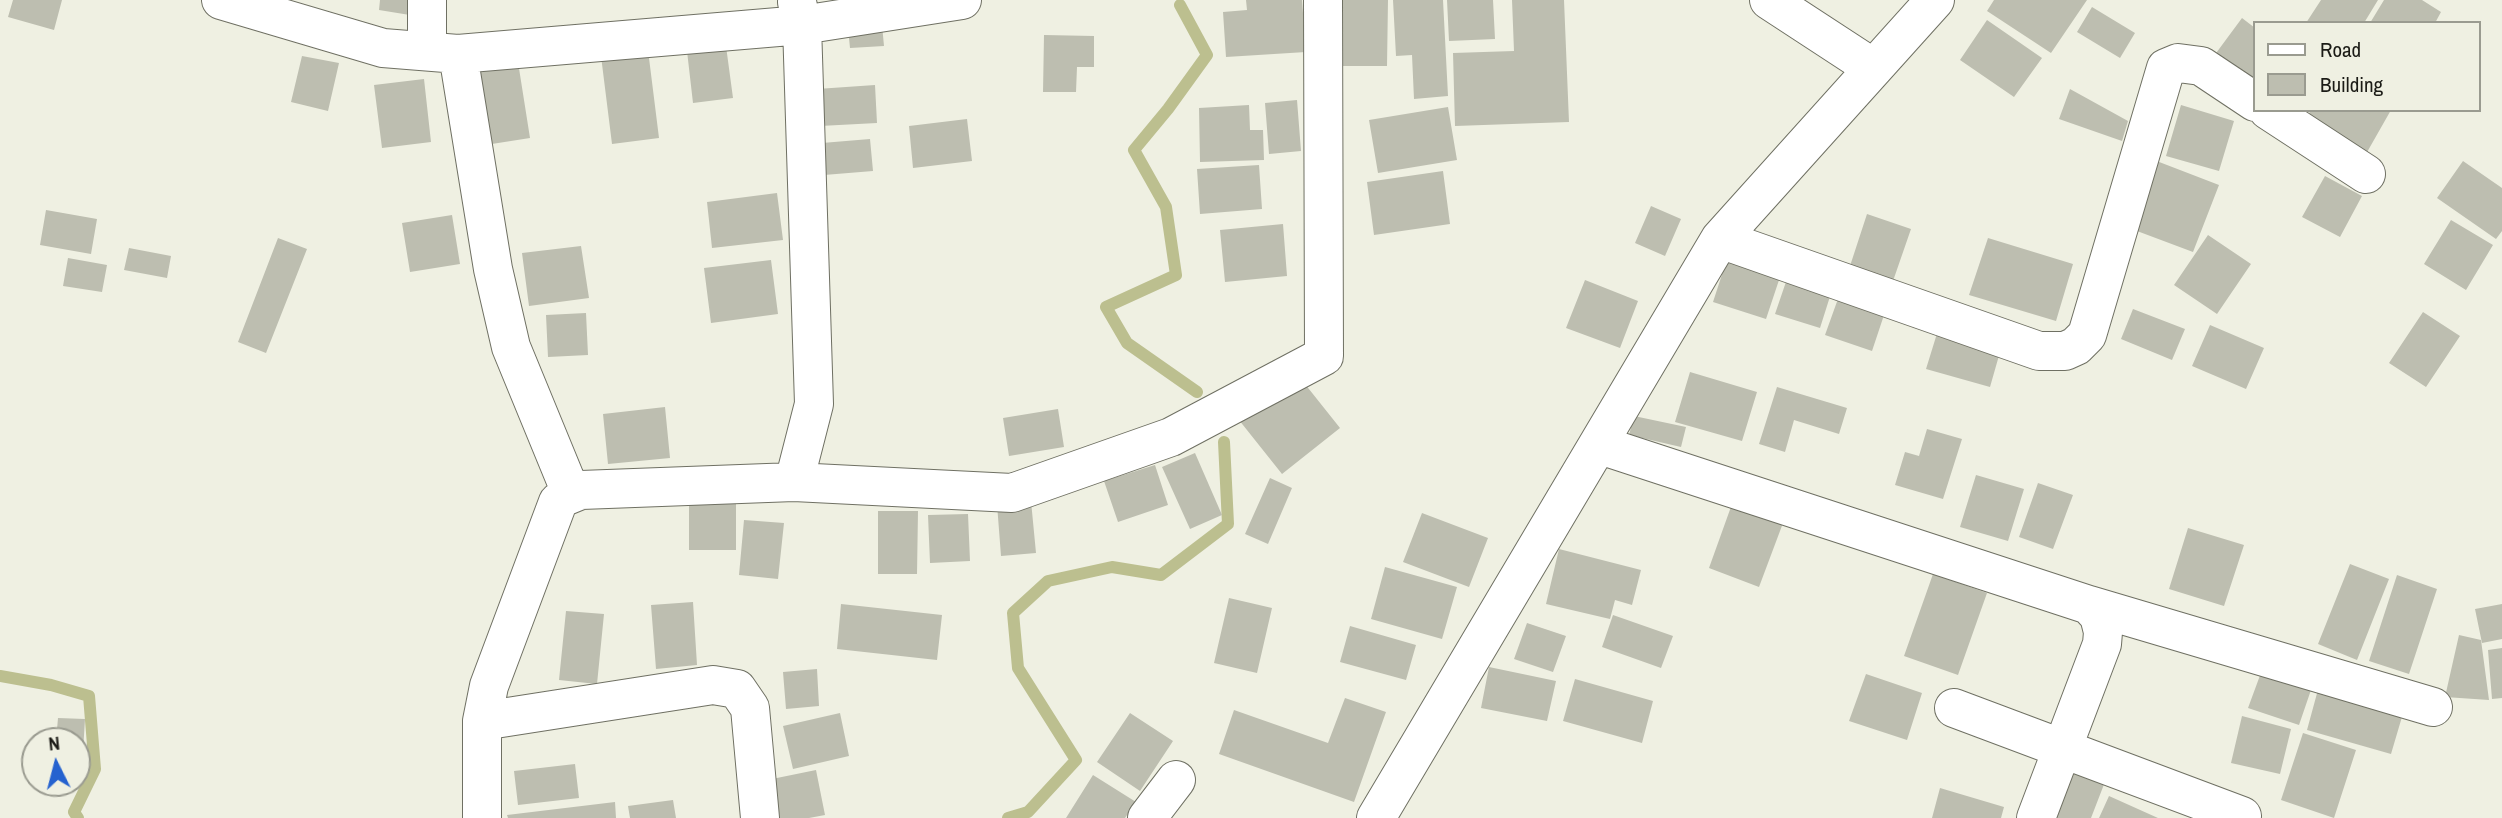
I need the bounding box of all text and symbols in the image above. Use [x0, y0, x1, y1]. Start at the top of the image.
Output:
legend [2254, 21, 2481, 112]
text: Road [2320, 35, 2361, 64]
text: Building [2320, 70, 2383, 99]
north arrow [21, 727, 91, 797]
text: N [47, 730, 61, 757]

